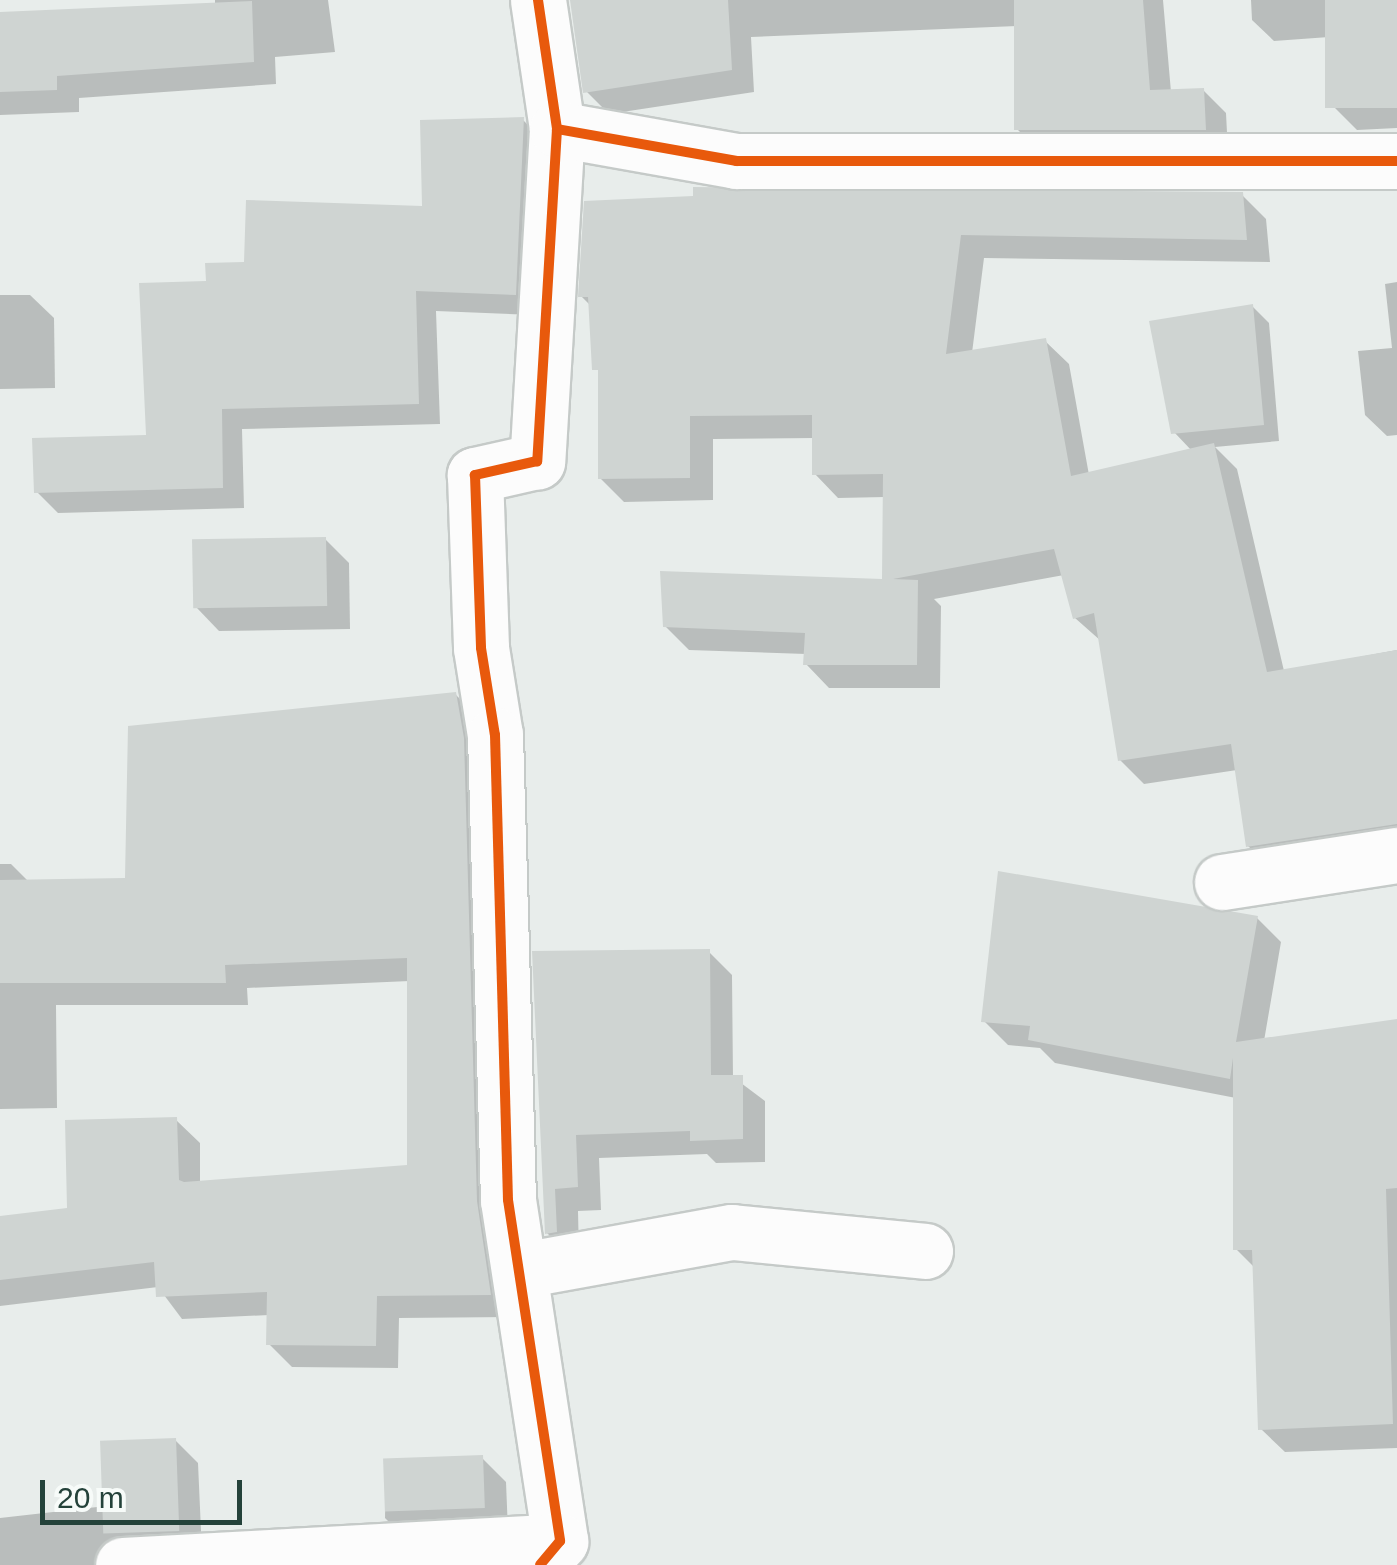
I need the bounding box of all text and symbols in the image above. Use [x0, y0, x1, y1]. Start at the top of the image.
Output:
scale bar [45, 1460, 248, 1522]
text: 20 m [57, 1481, 124, 1514]

